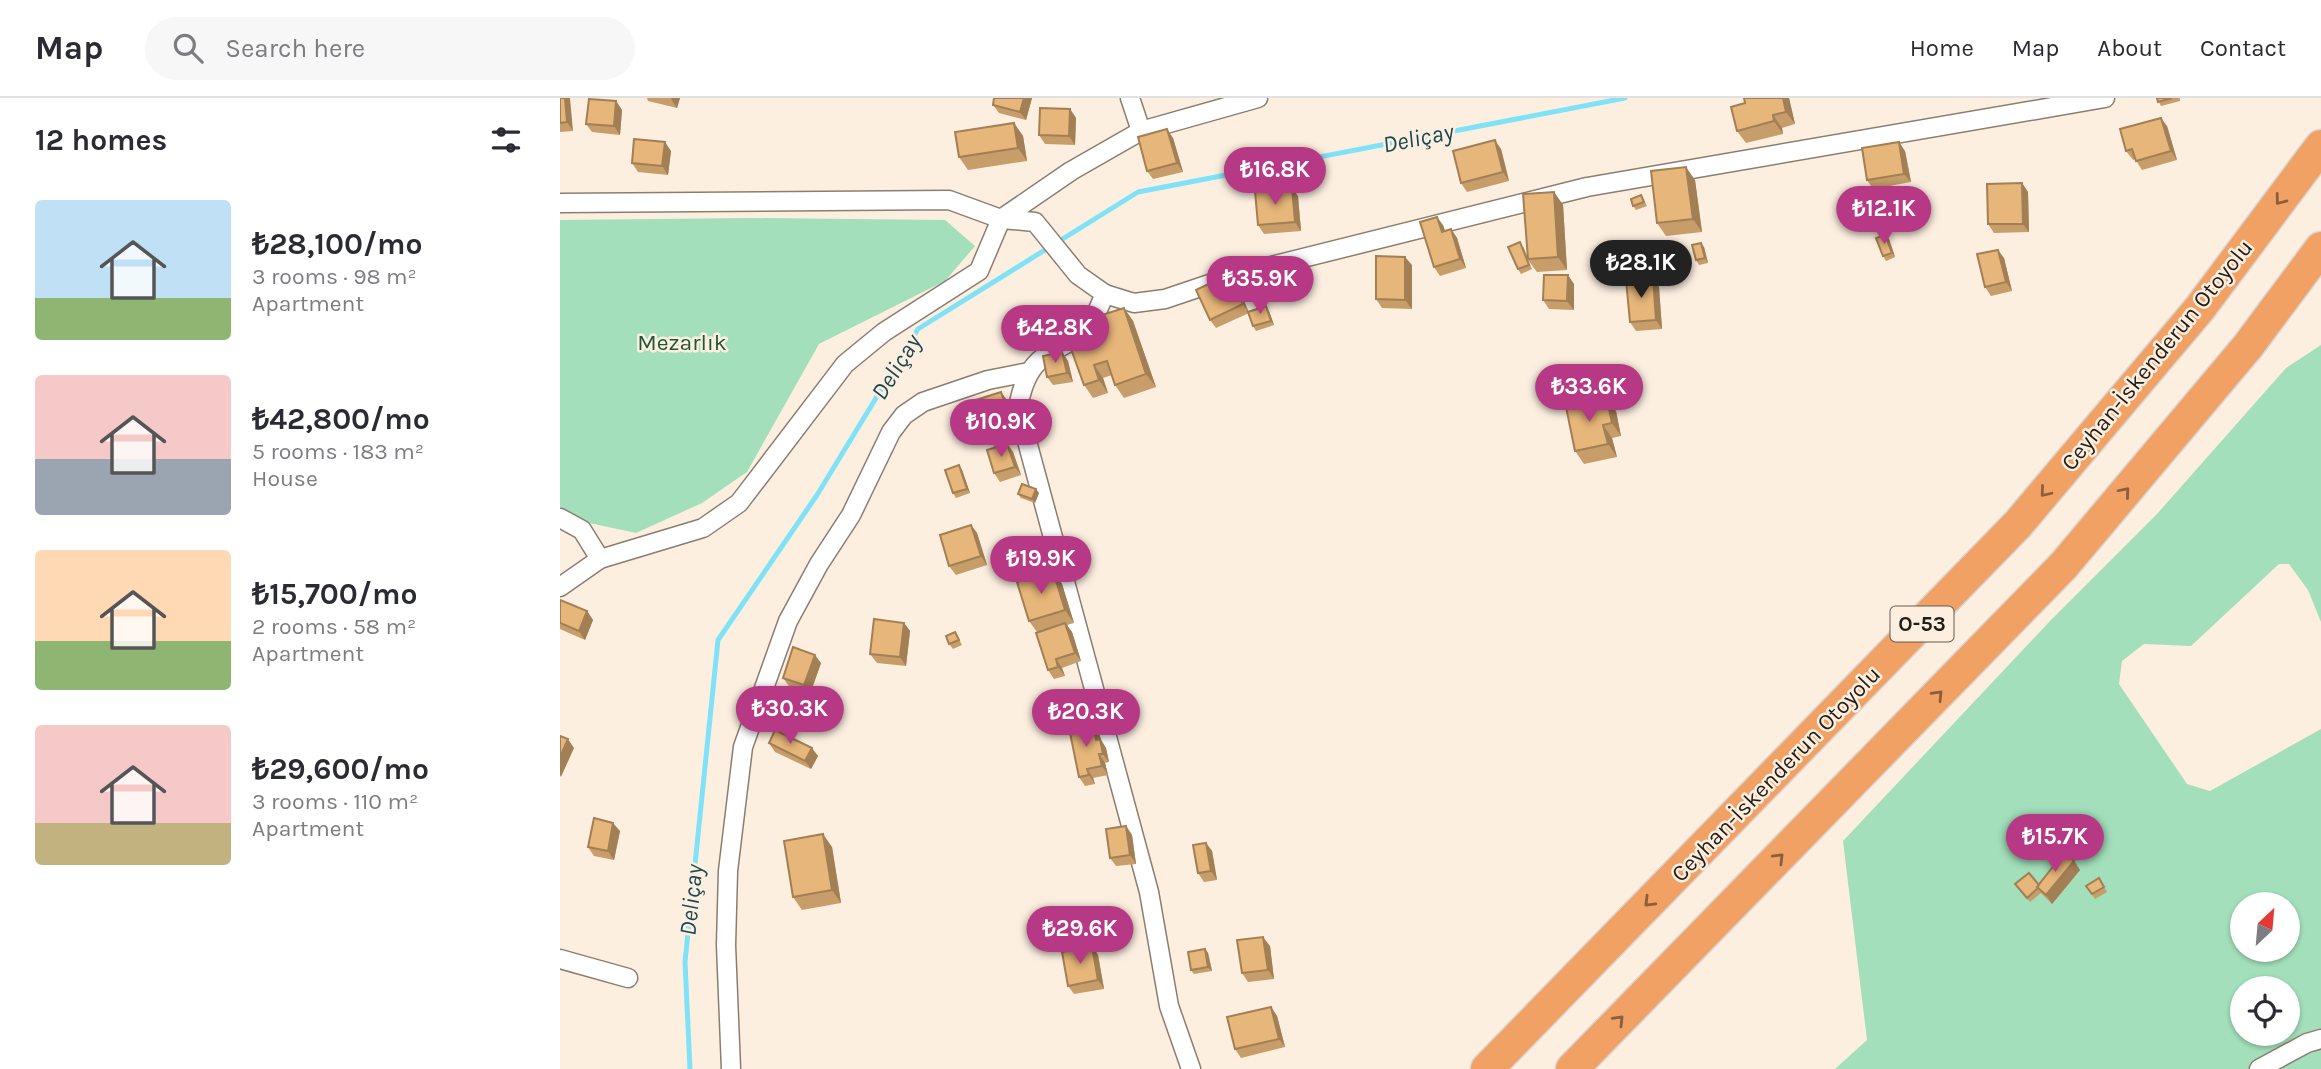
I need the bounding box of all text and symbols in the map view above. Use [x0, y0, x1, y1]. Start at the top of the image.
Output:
search box [145, 17, 635, 80]
text: Map [35, 29, 103, 67]
icon: search [169, 29, 207, 67]
text: Search here [225, 33, 365, 64]
text: Home [1910, 34, 1974, 62]
text: Map [2012, 34, 2059, 62]
text: About [2097, 34, 2162, 62]
text: Contact [2200, 34, 2286, 62]
water label: Deliçay [1380, 117, 1456, 159]
icon: filters [487, 121, 525, 159]
text: 12 homes [35, 122, 167, 158]
pin: ₺16.8K [1218, 148, 1332, 207]
text: ₺16.8K [1240, 156, 1310, 183]
pin: ₺12.1K [1827, 186, 1941, 246]
one-way arrow [2276, 193, 2288, 205]
text: ₺12.1K [1852, 195, 1916, 222]
text: ₺28,100/mo [252, 226, 423, 262]
icon: home [91, 228, 175, 312]
street label: Ceyhan-İskenderun Otoyolu [2056, 234, 2258, 476]
pin: ₺28.1K [1584, 240, 1698, 300]
text: ₺28.1K [1606, 249, 1676, 276]
pin: ₺35.9K [1203, 256, 1317, 316]
text: 3 rooms · 98 m² [252, 263, 417, 290]
text: ₺35.9K [1223, 265, 1297, 292]
text: Apartment [252, 290, 364, 317]
pin: ₺42.8K [998, 306, 1112, 365]
text: ₺42.8K [1017, 314, 1093, 341]
park label: Mezarlık [637, 329, 727, 356]
water label: Deliçay [865, 329, 927, 405]
pin: ₺33.6K [1532, 364, 1646, 424]
text: ₺33.6K [1551, 373, 1627, 400]
pin: ₺10.9K [944, 400, 1058, 459]
text: ₺42,800/mo [252, 401, 430, 437]
icon: home [91, 403, 175, 487]
text: ₺10.9K [966, 408, 1036, 435]
text: 5 rooms · 183 m² [252, 438, 424, 465]
text: House [252, 465, 318, 492]
one-way arrow [2041, 484, 2053, 497]
one-way arrow [2117, 487, 2130, 500]
pin: ₺19.9K [984, 536, 1098, 596]
text: ₺19.9K [1006, 545, 1076, 572]
text: ₺15,700/mo [252, 576, 417, 612]
icon: home [91, 578, 175, 662]
road number: O-53 [1890, 606, 1954, 642]
text: 2 rooms · 58 m² [252, 613, 416, 640]
text: Apartment [252, 640, 364, 667]
street label: Ceyhan-İskenderun Otoyolu [1666, 661, 1886, 887]
pin: ₺30.3K [733, 686, 847, 746]
pin: ₺20.3K [1029, 690, 1143, 749]
one-way arrow [1930, 691, 1943, 704]
text: ₺30.3K [752, 695, 828, 722]
text: ₺20.3K [1048, 698, 1124, 725]
text: ₺29,600/mo [252, 751, 429, 787]
icon: home [91, 753, 175, 837]
text: 3 rooms · 110 m² [252, 788, 418, 815]
pin: ₺15.7K [1998, 814, 2112, 874]
text: Apartment [252, 815, 364, 842]
text: ₺15.7K [2022, 823, 2088, 850]
one-way arrow [1771, 853, 1784, 866]
water label: Deliçay [673, 862, 709, 937]
north arrow [2230, 892, 2300, 962]
map controls [2230, 892, 2300, 1046]
one-way arrow [1645, 894, 1658, 907]
pin: ₺29.6K [1023, 906, 1137, 966]
text: ₺29.6K [1042, 915, 1118, 942]
button: locate [2230, 976, 2300, 1046]
one-way arrow [1611, 1015, 1624, 1028]

